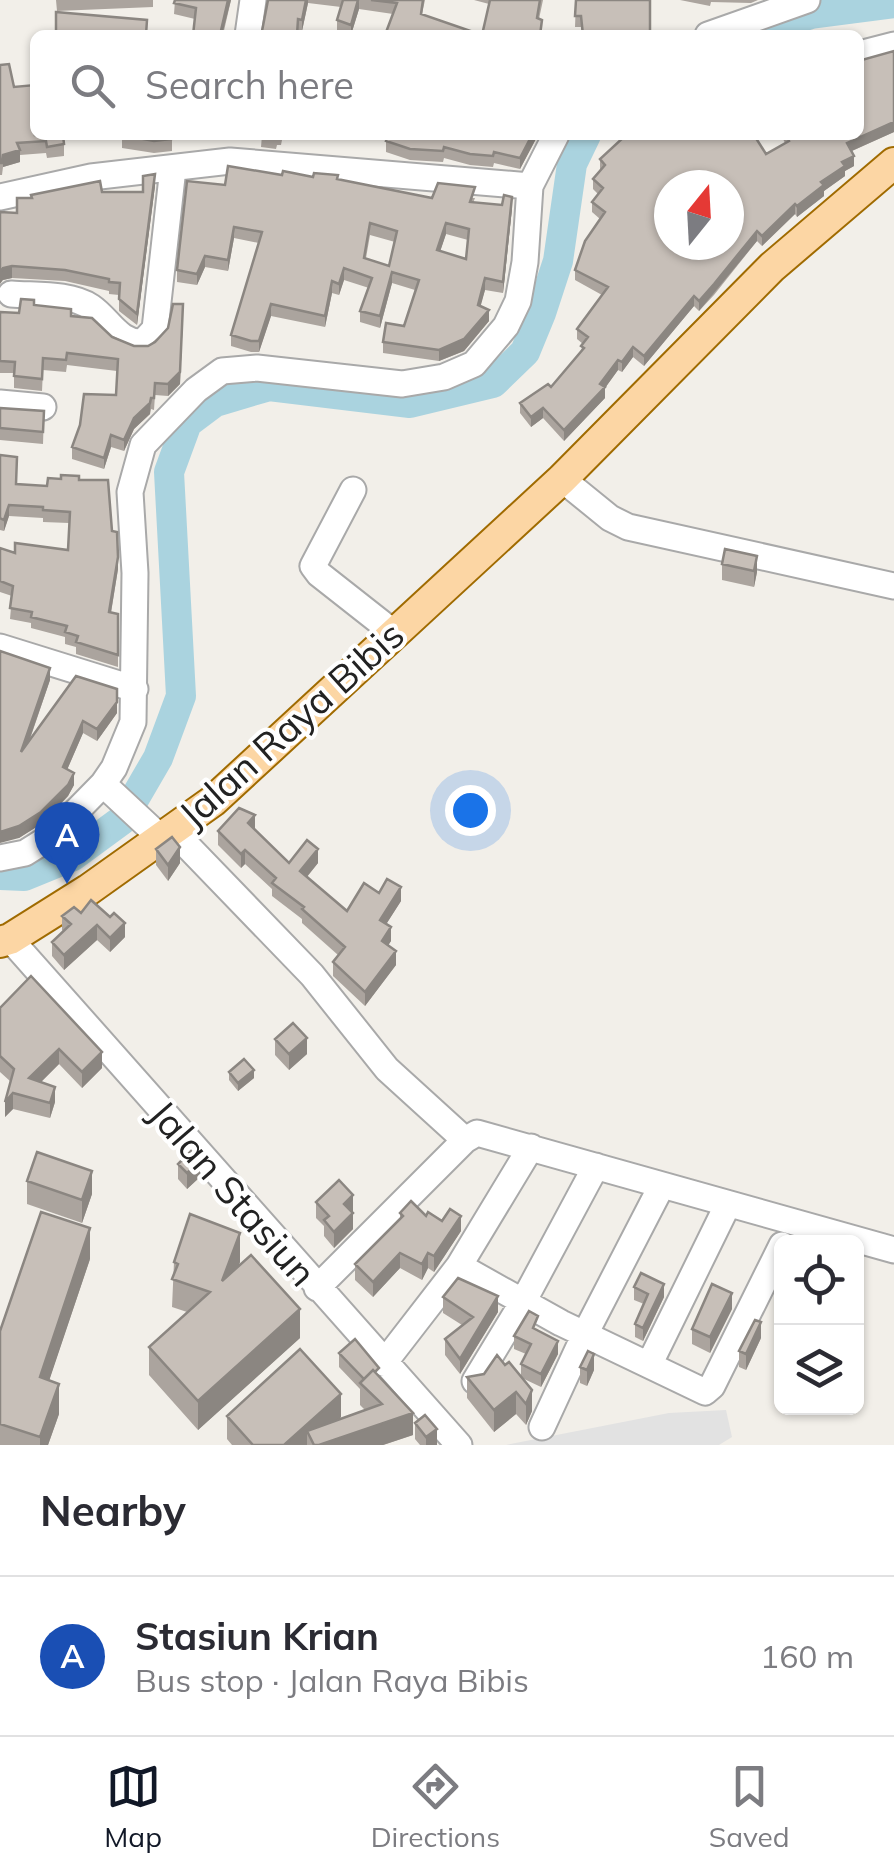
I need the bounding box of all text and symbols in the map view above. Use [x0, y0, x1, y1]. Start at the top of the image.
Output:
search box [30, 30, 864, 140]
icon: search [65, 58, 120, 113]
text: Search here [145, 61, 354, 109]
north arrow [654, 170, 744, 260]
street label: Jalan Raya Bibis [169, 610, 413, 838]
your location [445, 785, 496, 836]
pin: A [34, 802, 100, 884]
street label: Jalan Stasiun [139, 1090, 327, 1296]
map controls [774, 1235, 864, 1415]
button: locate [774, 1235, 864, 1325]
button: layers [774, 1325, 864, 1415]
text: Nearby [40, 1484, 186, 1537]
text: Stasiun Krian [135, 1612, 379, 1660]
text: A [60, 1636, 85, 1676]
text: 160 m [760, 1636, 854, 1676]
text: Bus stop · Jalan Raya Bibis [135, 1660, 529, 1700]
tab: Map [104, 1759, 162, 1854]
tab: Directions [371, 1759, 500, 1854]
tab: Saved [709, 1759, 790, 1854]

